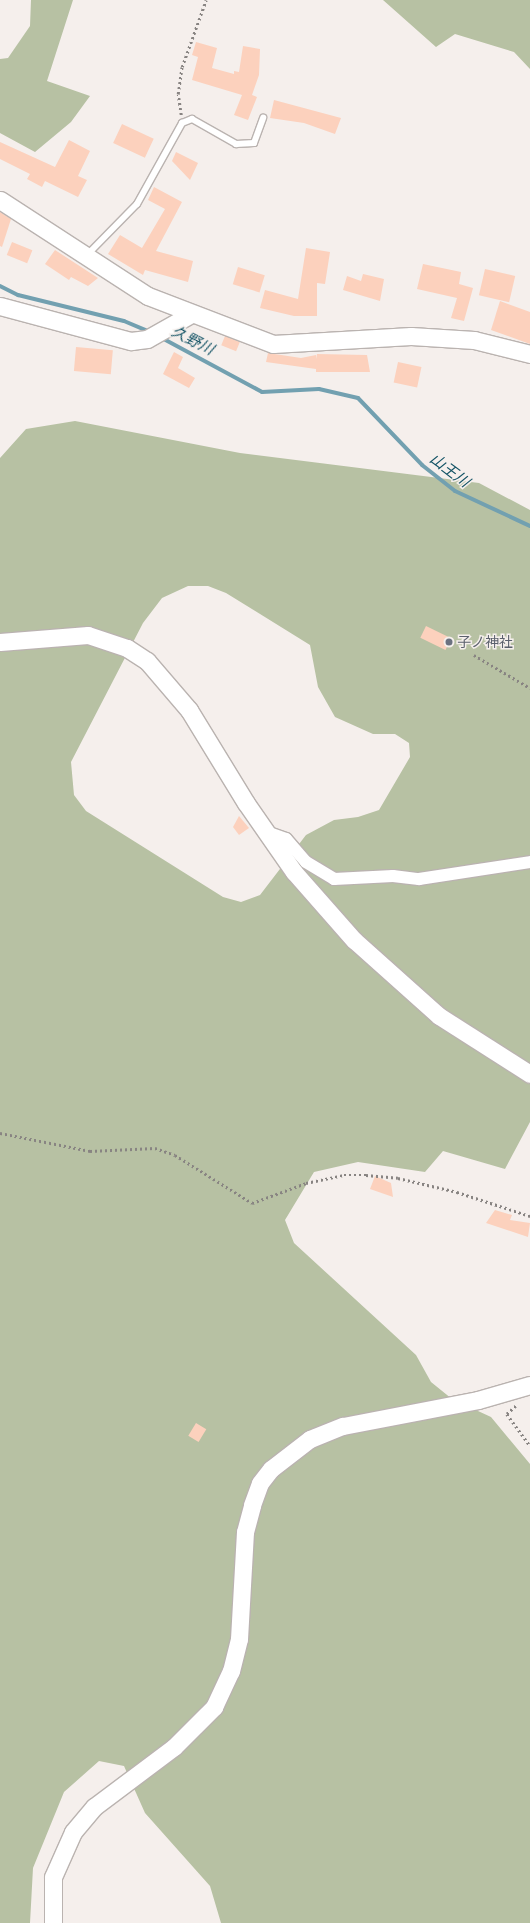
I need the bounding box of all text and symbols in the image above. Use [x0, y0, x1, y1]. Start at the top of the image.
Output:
water label: 久野川 [169, 322, 217, 358]
water label: 山王川 [427, 449, 473, 491]
place label: 子ノ神社 [457, 634, 513, 650]
marker: 子ノ神社 [444, 637, 454, 647]

